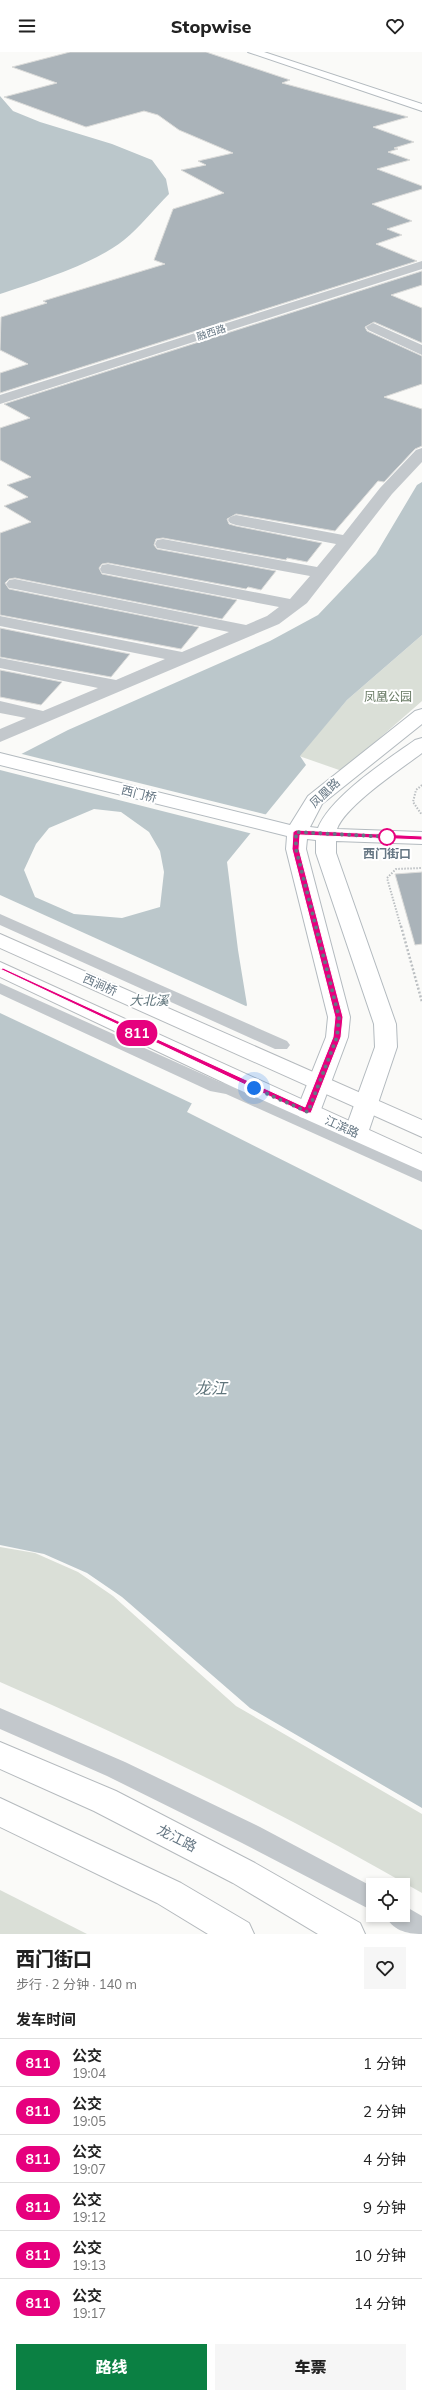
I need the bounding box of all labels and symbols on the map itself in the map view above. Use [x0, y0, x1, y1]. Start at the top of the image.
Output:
street label: 融西路 [195, 322, 227, 343]
park label: 凤凰公园 [364, 689, 412, 704]
street label: 凤凰路 [306, 775, 343, 810]
street label: 西门桥 [120, 782, 158, 805]
marker: 西门街口 [378, 828, 396, 846]
place label: 西门街口 [363, 846, 411, 861]
street label: 西涧桥 [81, 970, 120, 999]
water label: 大北溪 [129, 992, 170, 1008]
line badge: 811 [114, 1020, 160, 1046]
your location [244, 1078, 264, 1098]
street label: 江滨路 [323, 1112, 362, 1141]
water label: 龙江 [195, 1378, 229, 1398]
street label: 龙江路 [154, 1820, 200, 1856]

